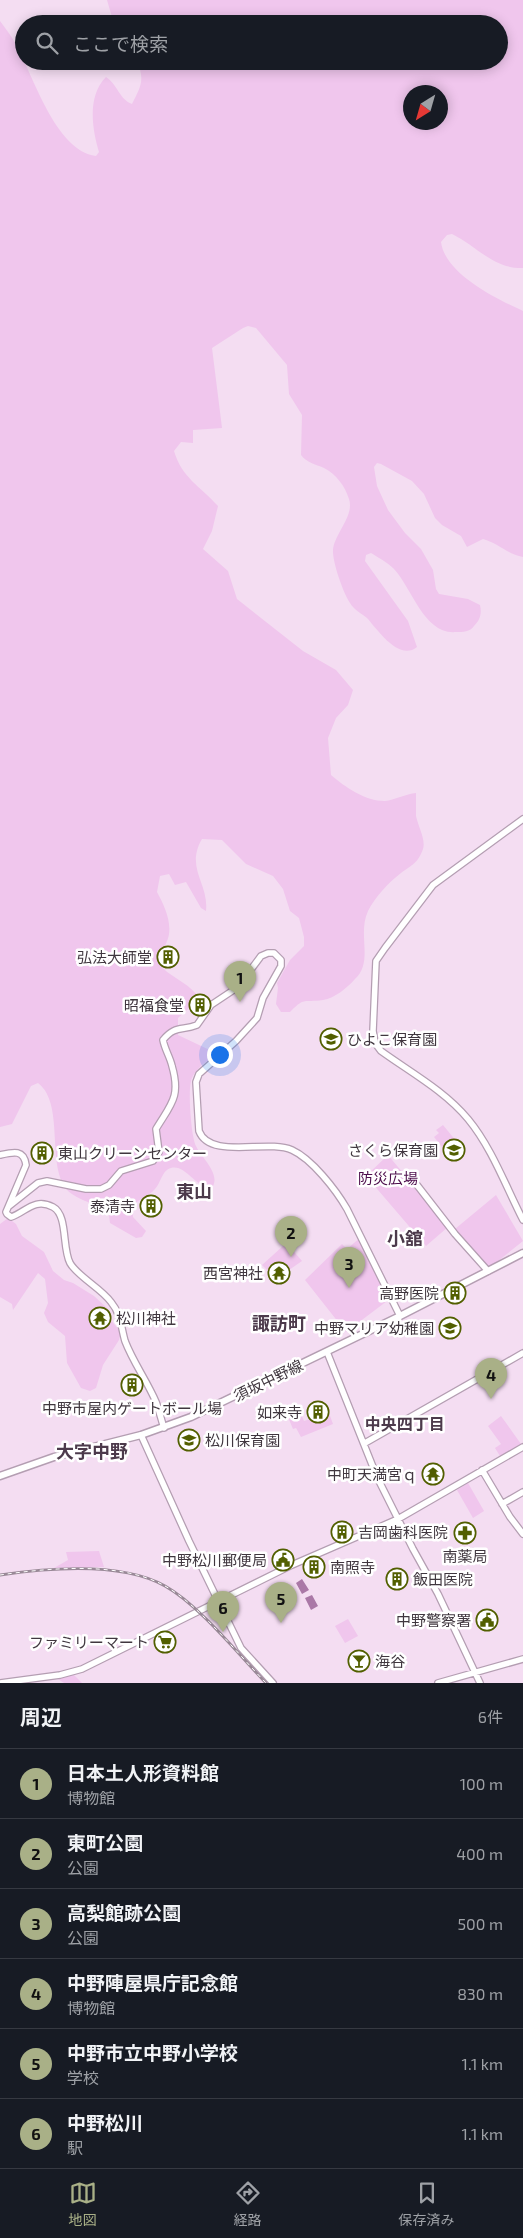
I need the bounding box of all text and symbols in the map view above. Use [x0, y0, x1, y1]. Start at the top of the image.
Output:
search box [15, 15, 508, 70]
icon: search [33, 29, 61, 57]
text: ここで検索 [73, 32, 168, 55]
north arrow [403, 85, 448, 130]
building icon: 弘法大師堂 [156, 945, 180, 969]
place label: 弘法大師堂 [77, 948, 152, 966]
pin: 1 [224, 961, 256, 1002]
building icon: 昭福食堂 [188, 993, 212, 1017]
place label: 昭福食堂 [124, 996, 184, 1014]
school or university icon: ひよこ保育園 [319, 1027, 343, 1051]
place label: ひよこ保育園 [347, 1030, 437, 1048]
your location [207, 1042, 233, 1068]
school or university icon: さくら保育園 [442, 1138, 466, 1162]
building icon: 東山クリーンセンター [30, 1141, 54, 1165]
place label: さくら保育園 [348, 1141, 438, 1159]
place label: 東山クリーンセンター [58, 1144, 207, 1162]
park label: 防災広場 [358, 1169, 418, 1187]
district label: 東山 [176, 1180, 212, 1202]
building icon: 泰清寺 [139, 1194, 163, 1218]
place label: 泰清寺 [90, 1197, 135, 1215]
pin: 2 [275, 1216, 307, 1257]
district label: 小舘 [387, 1227, 423, 1249]
pin: 3 [333, 1247, 365, 1288]
temple icon: 西宮神社 [267, 1261, 291, 1285]
place label: 西宮神社 [203, 1264, 263, 1282]
building icon: 高野医院 [443, 1281, 467, 1305]
place label: 高野医院 [379, 1284, 439, 1302]
temple icon: 松川神社 [88, 1306, 112, 1330]
place label: 松川神社 [116, 1309, 176, 1327]
district label: 諏訪町 [252, 1312, 306, 1334]
school or university icon: 中野マリア幼稚園 [438, 1316, 462, 1340]
place label: 中野マリア幼稚園 [314, 1319, 434, 1337]
street label: 須坂中野線 [230, 1355, 306, 1405]
pin: 4 [475, 1358, 507, 1399]
building icon: 中野市屋内ゲートボール場 [120, 1373, 144, 1397]
place label: 中野市屋内ゲートボール場 [42, 1399, 222, 1417]
building icon: 如来寺 [306, 1400, 330, 1424]
place label: 如来寺 [257, 1403, 302, 1421]
district label: 中央四丁目 [365, 1414, 445, 1433]
school or university icon: 松川保育園 [177, 1428, 201, 1452]
place label: 松川保育園 [205, 1431, 280, 1449]
district label: 大字中野 [56, 1440, 128, 1462]
temple icon: 中町天満宮ｑ [421, 1462, 445, 1486]
place label: 中町天満宮ｑ [327, 1465, 417, 1484]
building icon: 吉岡歯科医院 [330, 1520, 354, 1544]
pharmacy icon: 南薬局 [453, 1521, 477, 1545]
place label: 吉岡歯科医院 [358, 1523, 448, 1541]
place label: 南薬局 [442, 1547, 488, 1565]
public building icon: 中野松川郵便局 [271, 1548, 295, 1572]
place label: 中野松川郵便局 [162, 1551, 267, 1569]
building icon: 南照寺 [302, 1555, 326, 1579]
place label: 南照寺 [330, 1558, 375, 1576]
building icon: 飯田医院 [385, 1567, 409, 1591]
place label: 飯田医院 [413, 1570, 473, 1588]
pin: 5 [265, 1582, 297, 1623]
pin: 6 [207, 1591, 239, 1632]
public building icon: 中野警察署 [475, 1608, 499, 1632]
place label: 中野警察署 [396, 1611, 471, 1629]
supermarket icon: ファミリーマート [153, 1630, 177, 1654]
place label: ファミリーマート [29, 1633, 149, 1651]
bar icon: 海谷 [347, 1649, 371, 1673]
place label: 海谷 [375, 1652, 405, 1670]
text: 周辺 [20, 1704, 62, 1729]
text: 6件 [478, 1707, 503, 1726]
text: 日本土人形資料館 [67, 1761, 219, 1784]
text: 1 [33, 1774, 39, 1793]
text: 100 m [460, 1774, 503, 1793]
text: 博物館 [67, 1788, 115, 1807]
text: 東町公園 [67, 1831, 143, 1854]
text: 2 [31, 1844, 41, 1863]
text: 400 m [456, 1844, 503, 1863]
text: 公園 [67, 1858, 99, 1877]
text: 高梨館跡公園 [67, 1901, 181, 1924]
text: 3 [31, 1914, 41, 1933]
text: 500 m [458, 1914, 503, 1933]
text: 公園 [67, 1928, 99, 1947]
text: 中野陣屋県庁記念館 [67, 1971, 238, 1994]
text: 4 [31, 1984, 41, 2003]
text: 830 m [457, 1984, 503, 2003]
text: 博物館 [67, 1998, 115, 2017]
text: 中野市立中野小学校 [67, 2041, 238, 2064]
text: 5 [32, 2054, 40, 2073]
text: 1.1 km [462, 2054, 503, 2073]
text: 学校 [67, 2068, 99, 2087]
text: 中野松川 [67, 2111, 143, 2134]
text: 6 [31, 2124, 41, 2143]
text: 1.1 km [462, 2124, 503, 2143]
text: 駅 [67, 2138, 83, 2157]
tab: 地図 [69, 2179, 97, 2229]
tab: 経路 [234, 2179, 262, 2229]
tab: 保存済み [399, 2179, 455, 2229]

